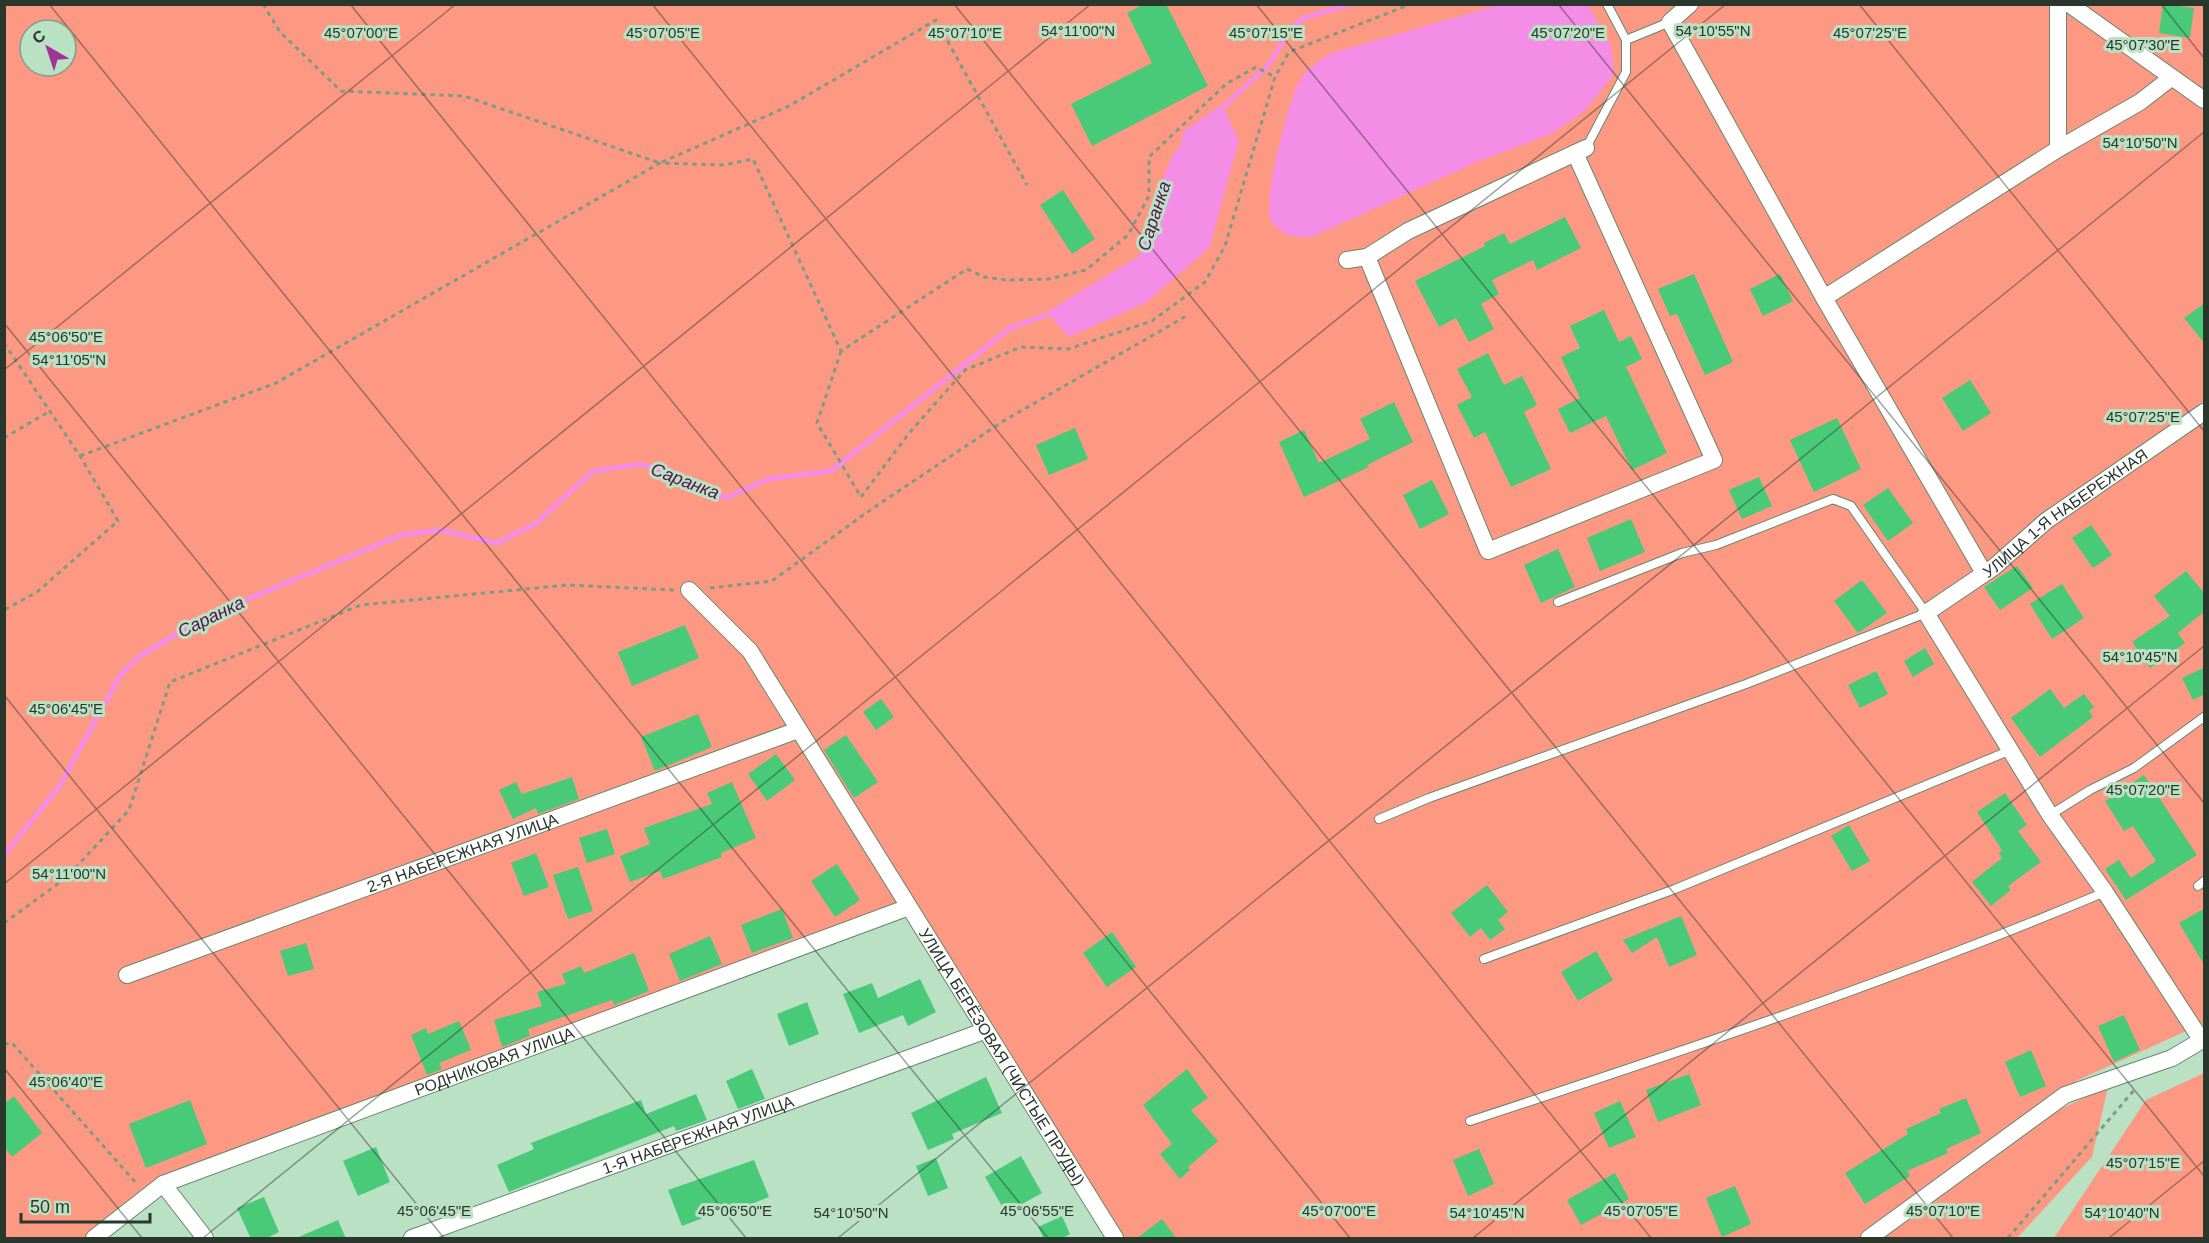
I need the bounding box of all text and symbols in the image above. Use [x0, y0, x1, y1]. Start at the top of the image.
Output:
north arrow [18, 18, 78, 78]
text: 54°11'00"N [1041, 22, 1115, 39]
text: 54°10'55"N [1675, 22, 1751, 39]
text: 45°07'00"E [324, 24, 398, 41]
text: 45°07'05"E [626, 24, 700, 41]
text: 45°07'10"E [928, 24, 1002, 41]
text: 45°07'15"E [1229, 24, 1303, 41]
text: 45°07'20"E [1531, 24, 1605, 41]
text: 45°07'25"E [1833, 24, 1907, 41]
text: С [29, 26, 49, 47]
text: 45°07'30"E [2106, 36, 2180, 53]
text: 54°10'50"N [2102, 134, 2178, 151]
water label: Саранка [1133, 179, 1175, 253]
text: 45°06'50"E [29, 328, 103, 345]
text: 54°11'05"N [32, 351, 106, 368]
text: 45°07'25"E [2106, 408, 2180, 425]
street label: УЛИЦА 1-Я НАБЕРЕЖНАЯ [1980, 445, 2151, 581]
water label: Саранка [648, 459, 722, 503]
water label: Саранка [174, 592, 248, 642]
text: 54°10'45"N [2102, 648, 2178, 665]
text: 45°06'45"E [29, 700, 103, 717]
text: 45°07'20"E [2106, 781, 2180, 798]
street label: 2-Я НАБЕРЕЖНАЯ УЛИЦА [364, 810, 561, 895]
text: 54°11'00"N [32, 865, 106, 882]
street label: УЛИЦА БЕРЁЗОВАЯ (ЧИСТЫЕ ПРУДЫ) [916, 925, 1088, 1188]
street label: РОДНИКОВАЯ УЛИЦА [412, 1024, 577, 1098]
text: 45°06'40"E [29, 1073, 103, 1090]
street label: 1-Я НАБЕРЕЖНАЯ УЛИЦА [600, 1092, 796, 1177]
text: 45°07'15"E [2106, 1154, 2180, 1171]
scale bar [21, 1186, 150, 1224]
text: 50 m [30, 1197, 70, 1217]
text: 45°06'45"E [397, 1202, 471, 1219]
text: 45°06'50"E [698, 1202, 772, 1219]
text: 45°06'55"E [1000, 1202, 1074, 1219]
text: 45°07'00"E [1302, 1202, 1376, 1219]
text: 45°07'05"E [1604, 1202, 1678, 1219]
text: 45°07'10"E [1906, 1202, 1980, 1219]
text: 54°10'50"N [813, 1204, 889, 1221]
text: 54°10'45"N [1449, 1204, 1525, 1221]
text: 54°10'40"N [2084, 1204, 2160, 1221]

